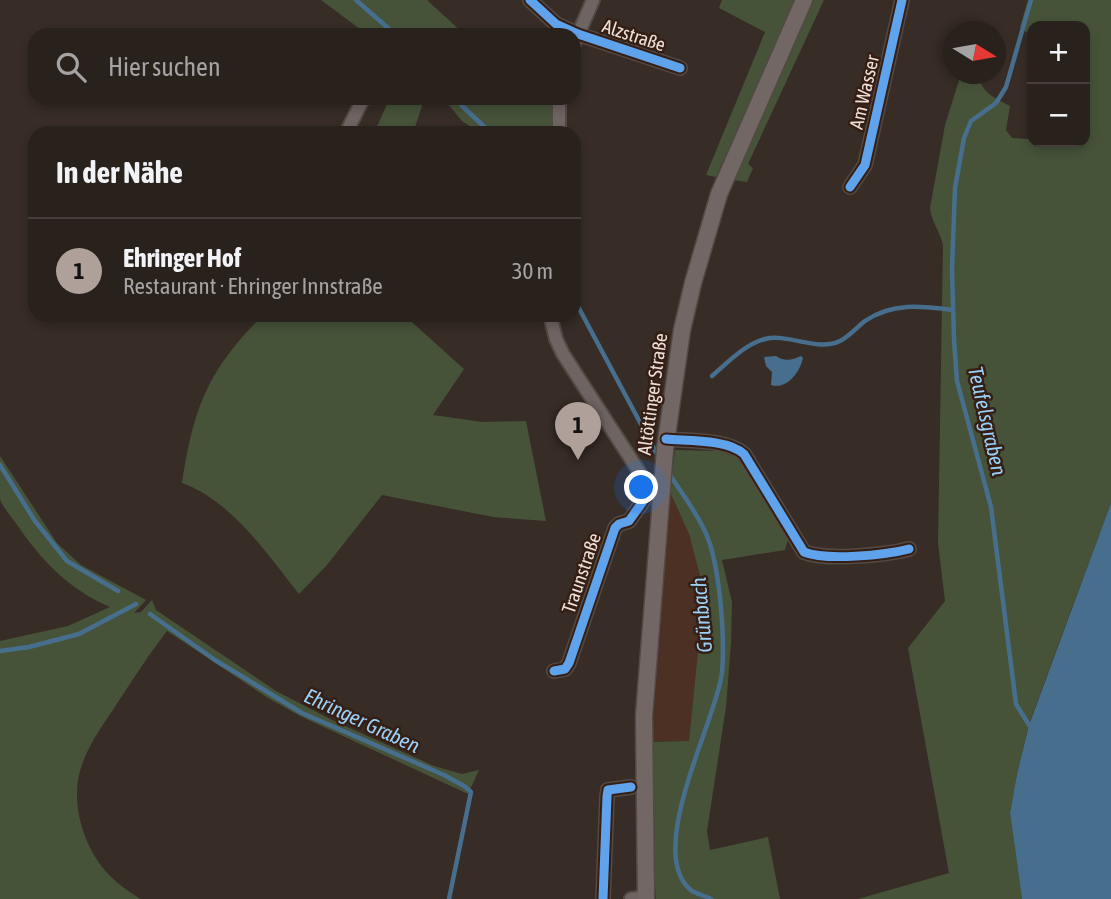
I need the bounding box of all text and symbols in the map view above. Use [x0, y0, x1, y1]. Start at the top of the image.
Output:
street label: Alzstraße [600, 14, 668, 56]
north arrow [943, 21, 1006, 84]
map controls [1027, 21, 1090, 147]
button: + [1027, 21, 1090, 84]
search box [28, 28, 581, 105]
icon: search [52, 48, 90, 86]
text: Hier suchen [108, 52, 221, 82]
street label: Am Wasser [845, 52, 883, 131]
button: − [1027, 84, 1090, 147]
text: In der Nähe [56, 155, 183, 189]
text: Ehringer Hof [123, 243, 241, 273]
text: 1 [74, 258, 84, 284]
text: 30 m [512, 258, 553, 284]
text: Restaurant · Ehringer Innstraße [123, 273, 383, 299]
street label: Altöttinger Straße [633, 332, 671, 456]
water label: Teufelsgraben [964, 364, 1012, 477]
pin: 1 [555, 402, 601, 460]
your location [624, 470, 658, 504]
street label: Traunstraße [557, 530, 605, 616]
water label: Grünbach [686, 577, 716, 654]
water label: Ehringer Graben [301, 683, 424, 757]

